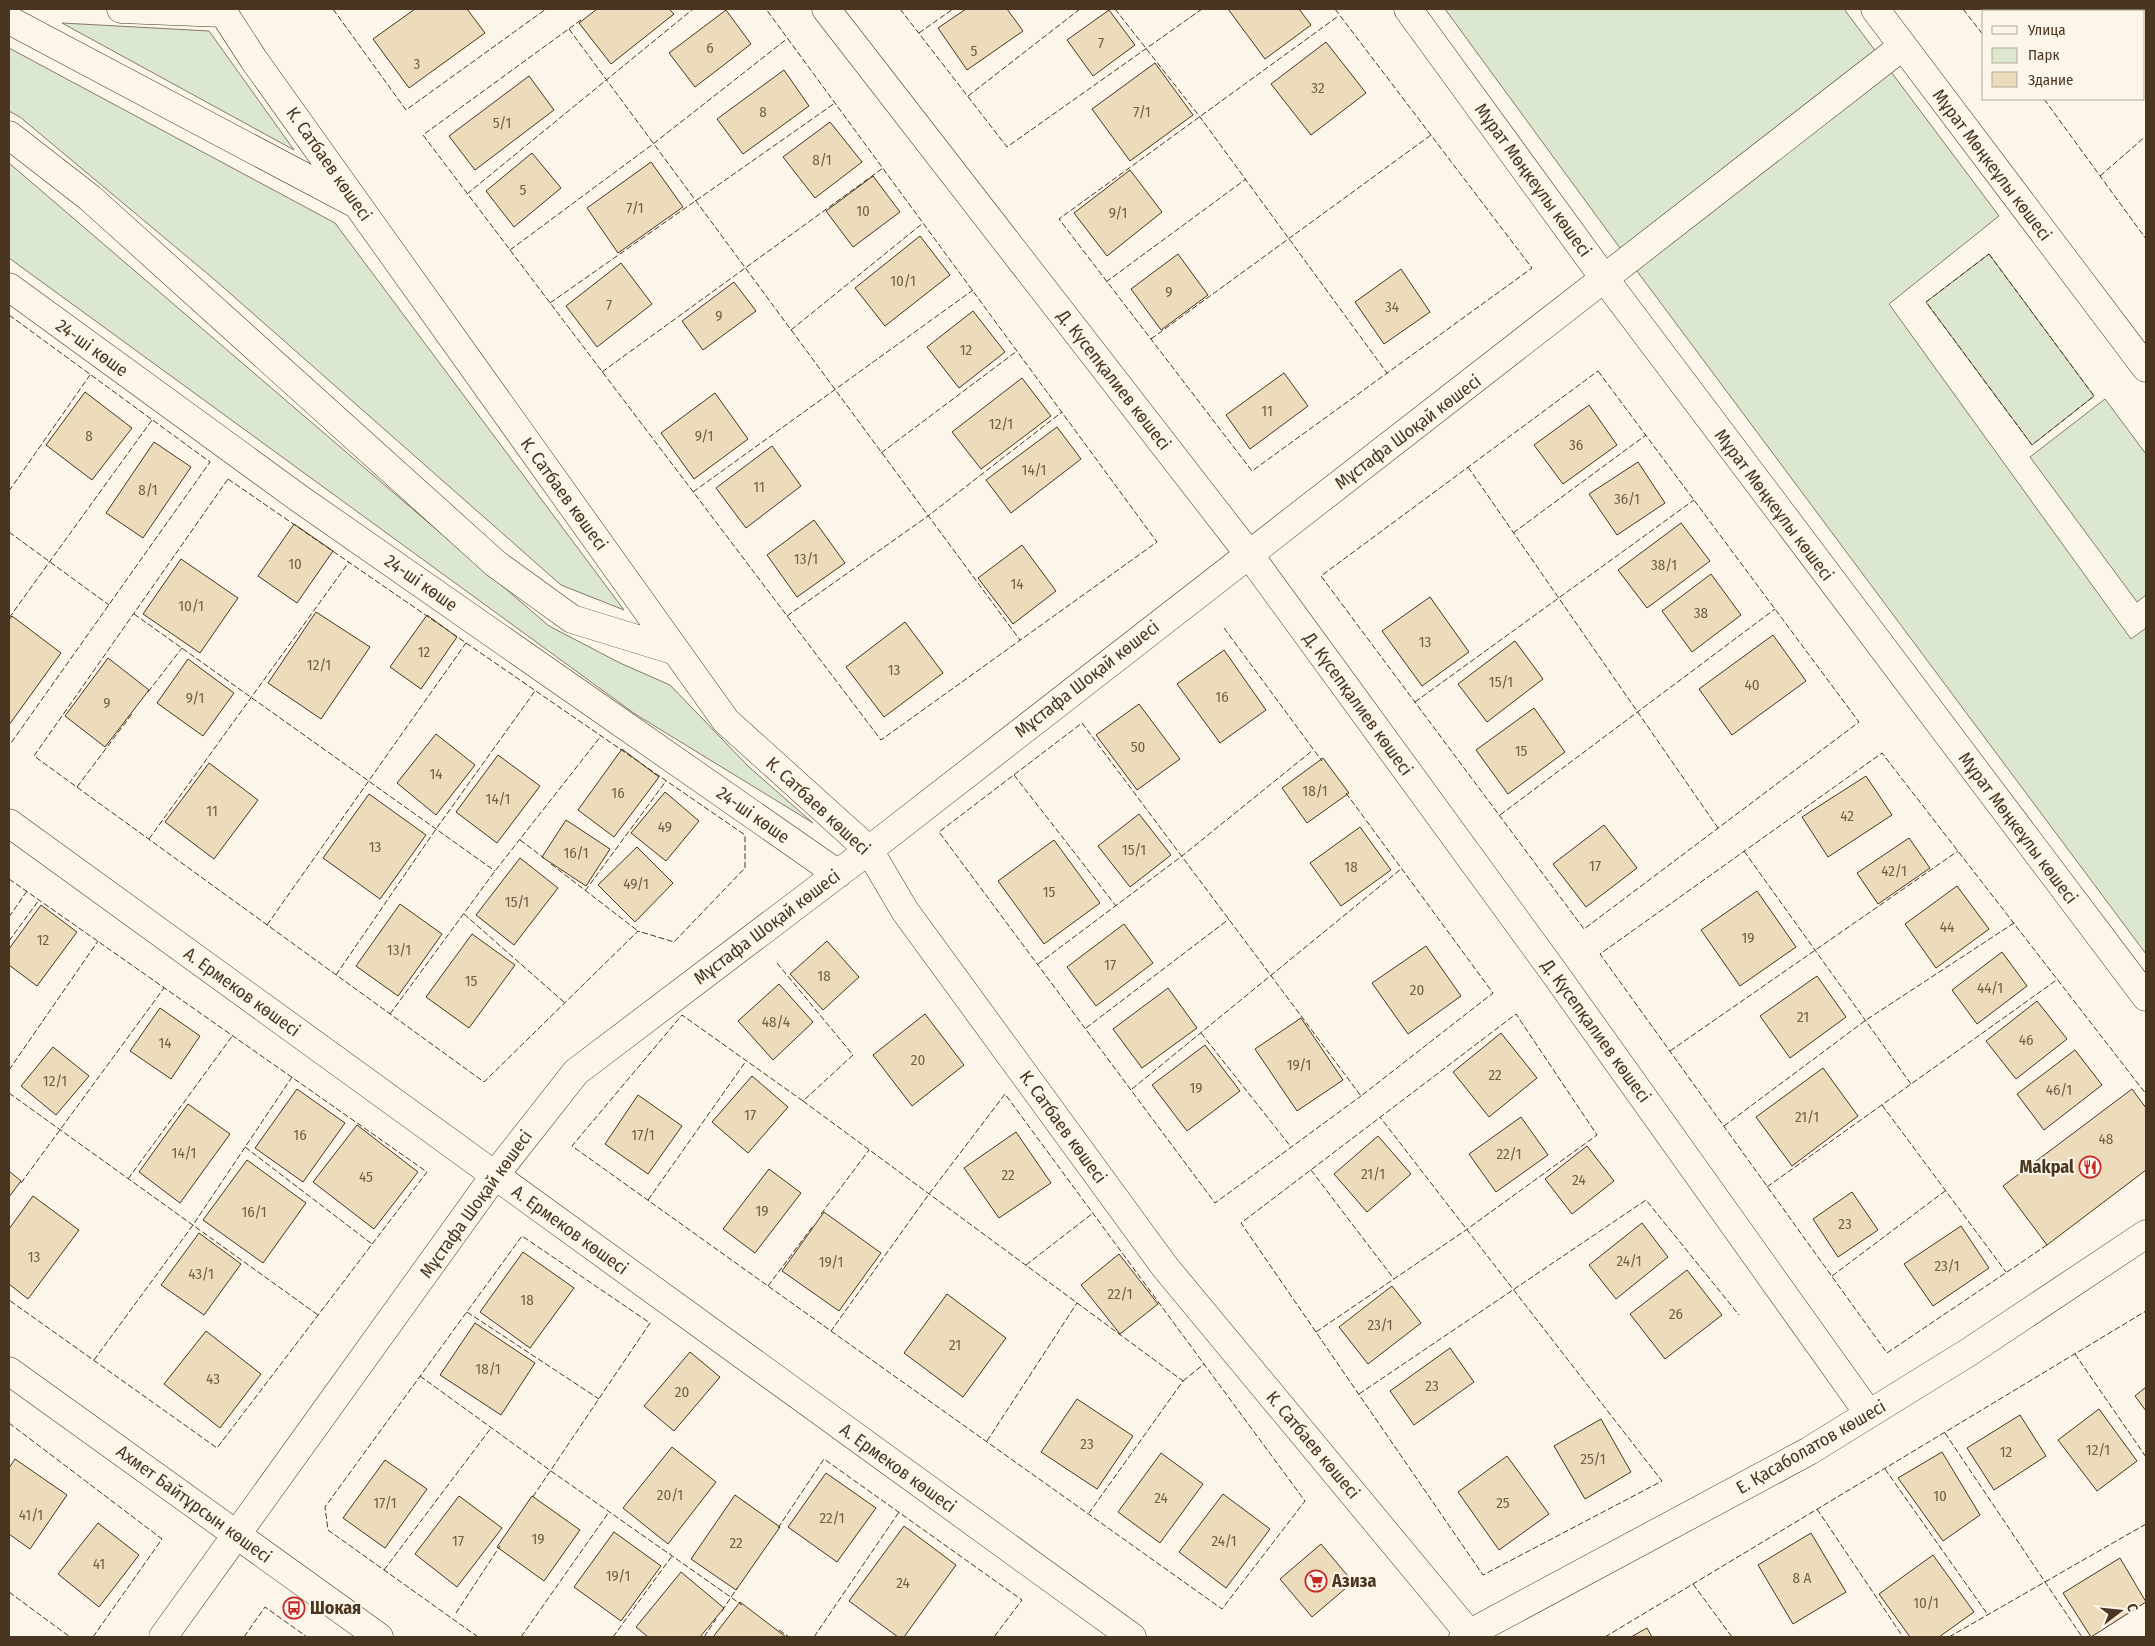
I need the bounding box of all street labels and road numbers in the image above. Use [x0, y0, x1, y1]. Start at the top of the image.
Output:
street label: Мұрат Мөңкеұлы көшесі [1928, 85, 2056, 245]
street label: Мұрат Мөңкеұлы көшесі [1470, 99, 1596, 261]
street label: К. Сатбаев көшесі [282, 103, 376, 225]
street label: Д. Күсепқалиев көшесі [1052, 305, 1175, 454]
street label: 24-ші көше [52, 314, 133, 382]
street label: Мұстафа Шоқай көшесі [1331, 370, 1485, 494]
street label: Мұрат Мөңкеұлы көшесі [1710, 425, 1838, 585]
street label: К. Сатбаев көшесі [516, 433, 612, 555]
street label: 24-ші көше [380, 550, 462, 616]
street label: Мұстафа Шоқай көшесі [1010, 616, 1164, 742]
street label: Д. Күсепқалиев көшесі [1298, 627, 1417, 780]
street label: Мұрат Мөңкеұлы көшесі [1954, 748, 2082, 908]
street label: К. Сатбаев көшесі [761, 752, 875, 860]
street label: 24-ші көше [712, 782, 794, 848]
street label: Мұстафа Шоқай көшесі [690, 865, 844, 989]
street label: А. Ермеков көшесі [180, 942, 304, 1042]
street label: Д. Күсепқалиев көшесі [1536, 954, 1655, 1107]
street label: К. Сатбаев көшесі [1015, 1066, 1111, 1188]
street label: Мұстафа Шоқай көшесі [415, 1126, 537, 1282]
street label: А. Ермеков көшесі [508, 1180, 632, 1280]
street label: К. Сатбаев көшесі [1261, 1387, 1365, 1503]
street label: Е. Қасаболатов көшесі [1732, 1395, 1890, 1499]
street label: А. Ермеков көшесі [836, 1418, 960, 1518]
street label: Ахмет Байтұрсын көшесі [112, 1440, 276, 1568]

